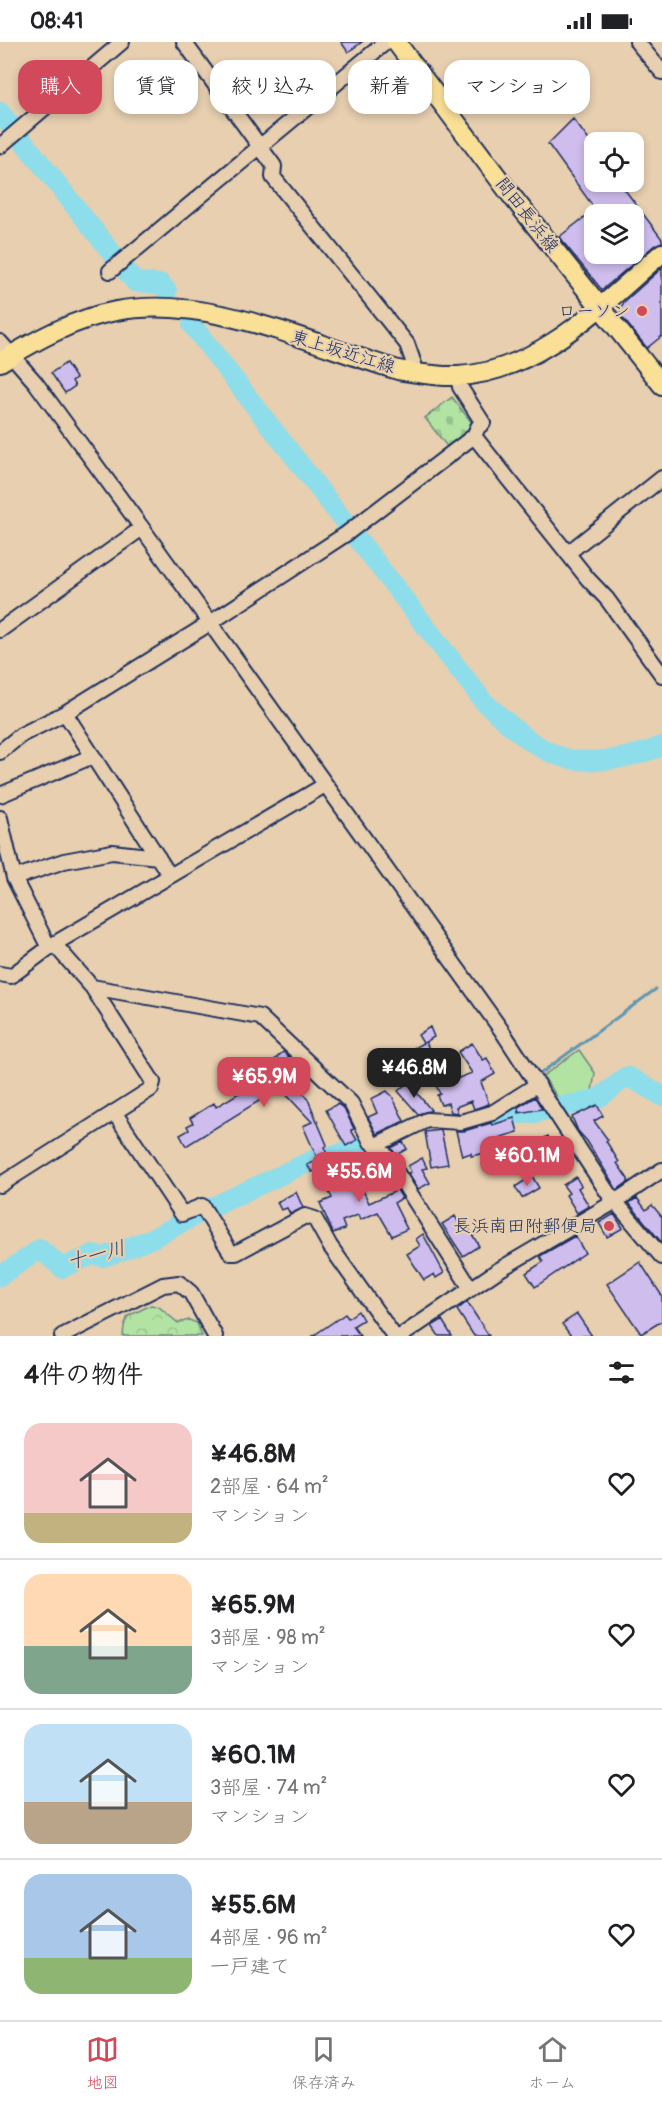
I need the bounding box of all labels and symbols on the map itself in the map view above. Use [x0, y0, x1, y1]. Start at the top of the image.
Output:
street label: 間田長浜線 [490, 172, 564, 258]
place label: ローソン [558, 300, 630, 323]
marker: ローソン [635, 304, 649, 318]
street label: 東上坂近江線 [288, 325, 398, 379]
pin: ¥46.8M [365, 1048, 463, 1099]
pin: ¥65.9M [215, 1057, 313, 1108]
pin: ¥60.1M [478, 1136, 576, 1187]
pin: ¥55.6M [310, 1152, 408, 1203]
place label: 長浜南田附郵便局 [453, 1215, 597, 1238]
marker: 長浜南田附郵便局 [602, 1219, 616, 1233]
water label: 十一川 [64, 1235, 128, 1275]

